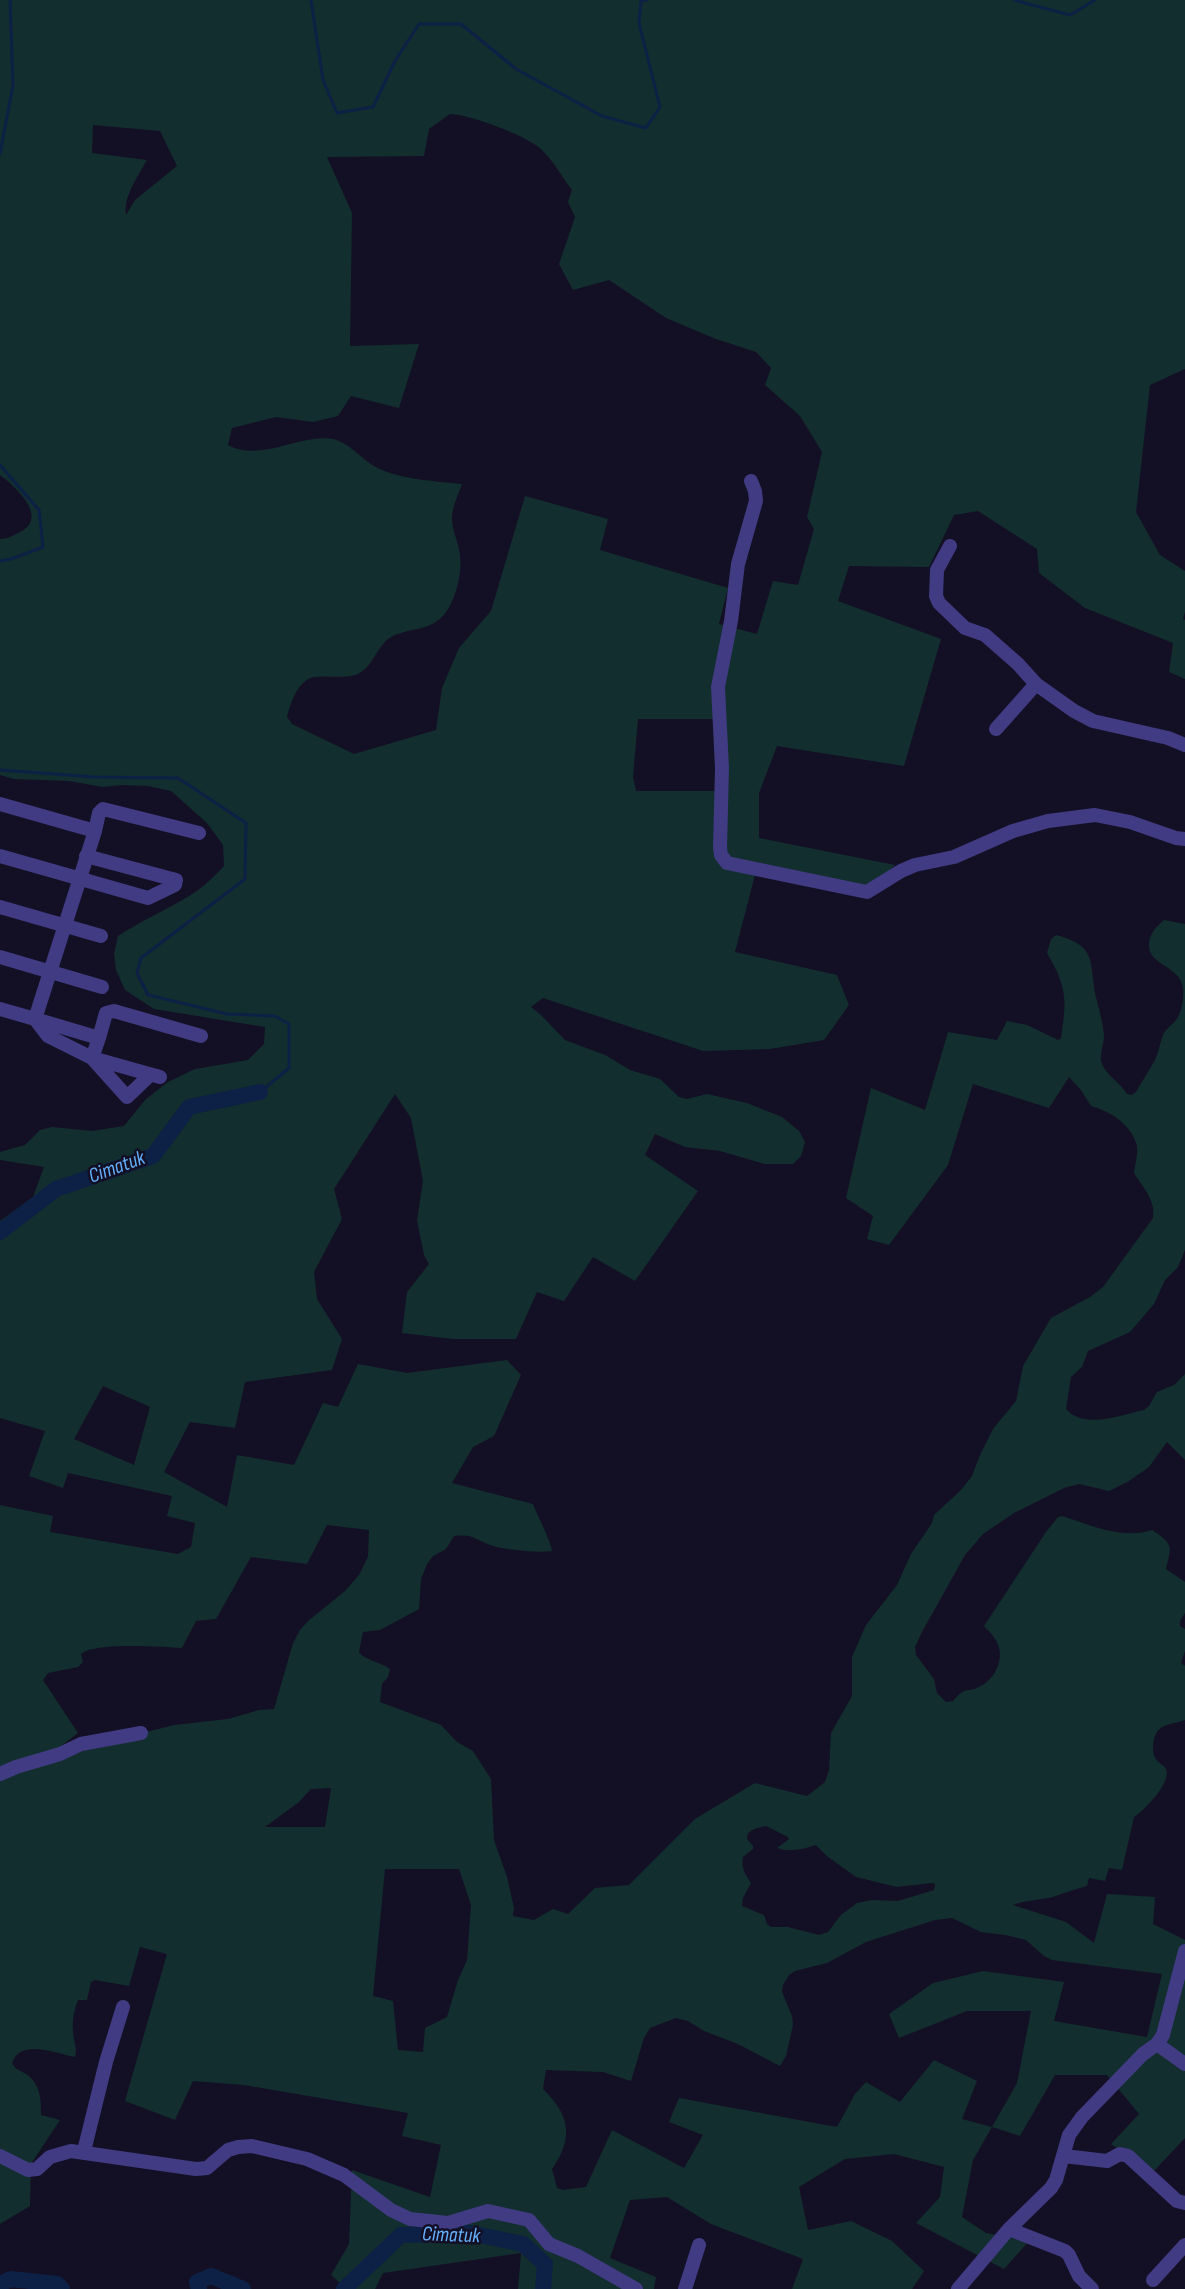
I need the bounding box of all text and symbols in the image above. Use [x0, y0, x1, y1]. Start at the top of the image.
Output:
water label: Cimatuk [85, 1146, 149, 1190]
water label: Cimatuk [421, 2222, 481, 2250]

